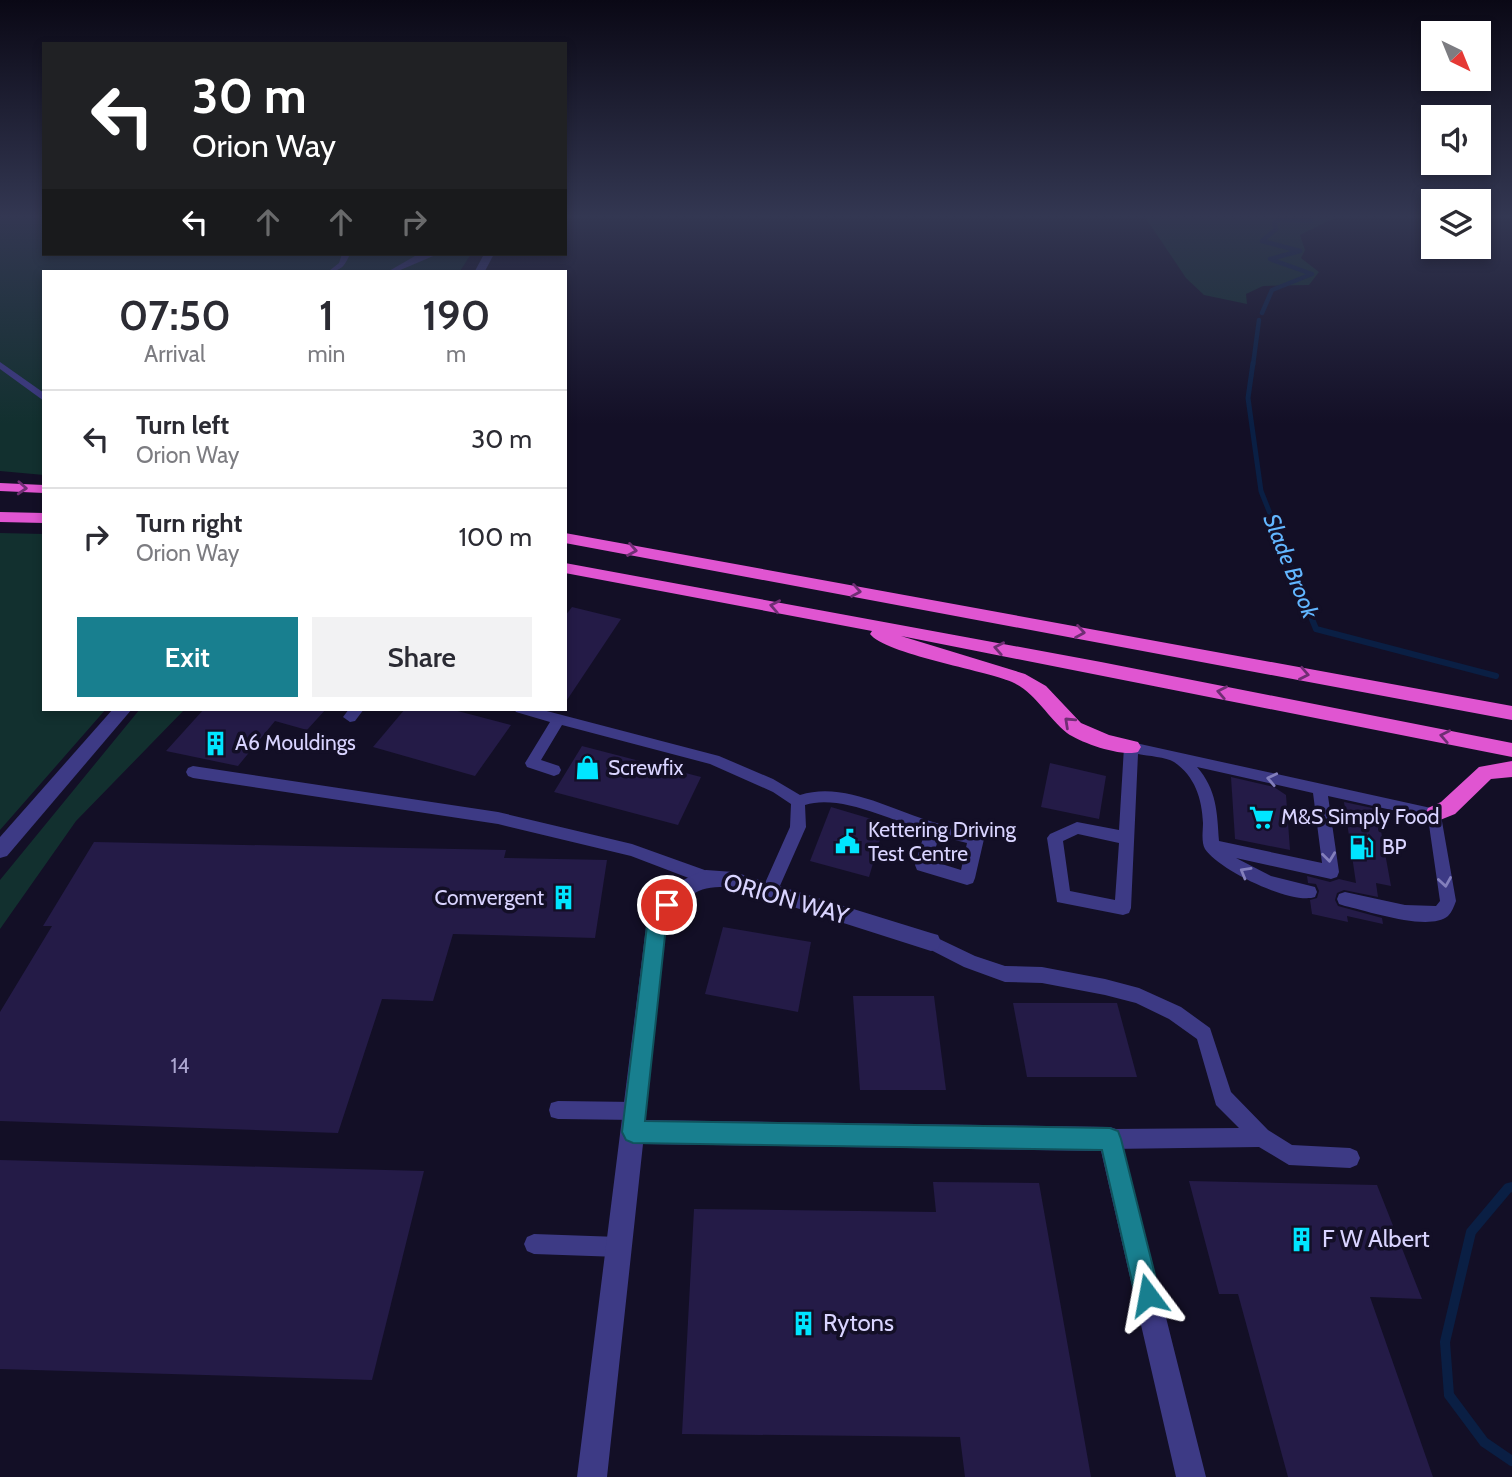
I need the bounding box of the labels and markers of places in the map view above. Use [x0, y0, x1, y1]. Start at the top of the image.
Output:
building icon: A6 Mouldings [201, 729, 229, 757]
place label: A6 Mouldings [235, 730, 356, 755]
shop icon: Screwfix [574, 754, 602, 782]
place label: Screwfix [608, 755, 684, 780]
supermarket icon: M&S Simply Food [1247, 803, 1275, 831]
place label: M&S Simply Food [1281, 804, 1440, 829]
place label: Kettering Driving Test Centre [868, 817, 1016, 866]
public building icon: Kettering Driving Test Centre [834, 828, 862, 856]
fuel station icon: BP [1348, 833, 1376, 861]
place label: BP [1382, 834, 1407, 859]
pin [637, 875, 697, 935]
building icon: Comvergent [550, 884, 578, 912]
place label: Comvergent [434, 885, 544, 910]
place label: F W Albert [1322, 1224, 1430, 1253]
building icon: F W Albert [1288, 1225, 1316, 1253]
place label: Rytons [823, 1308, 894, 1337]
building icon: Rytons [789, 1309, 817, 1337]

